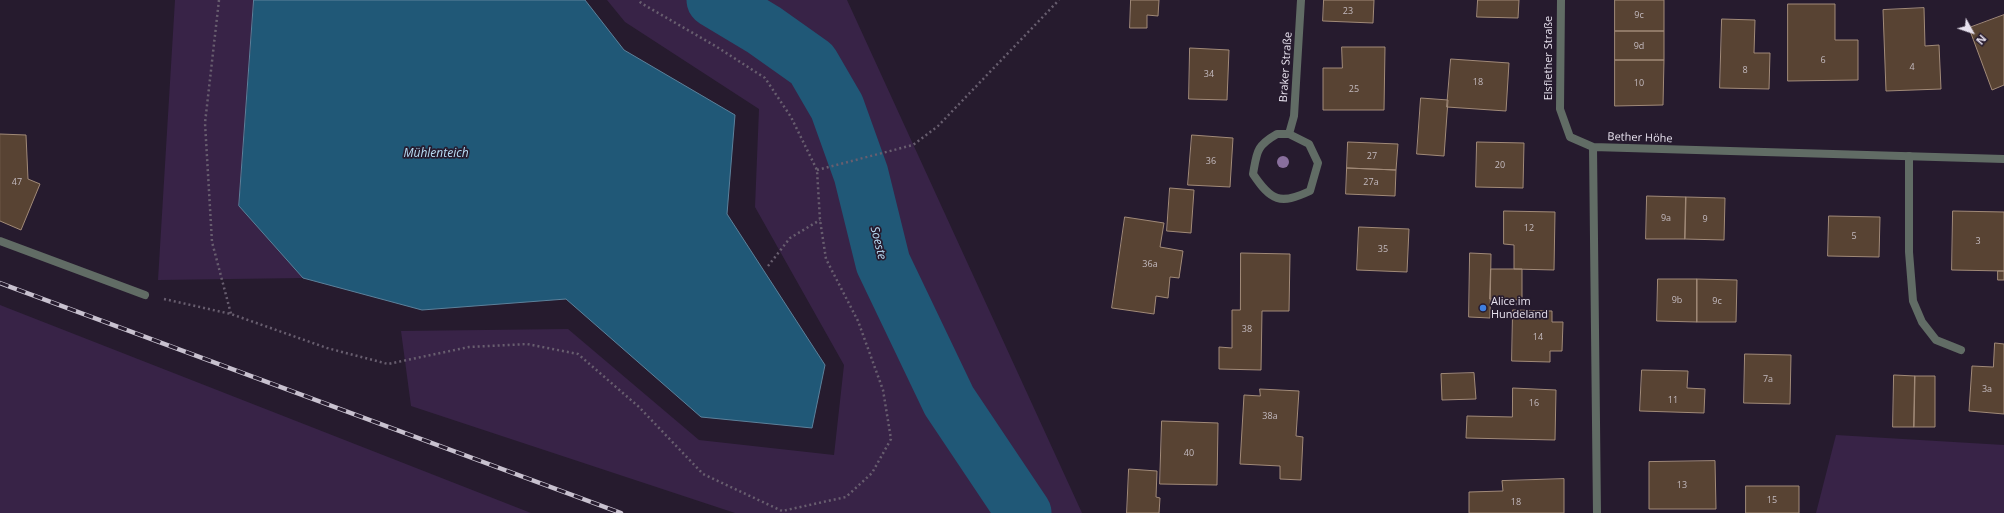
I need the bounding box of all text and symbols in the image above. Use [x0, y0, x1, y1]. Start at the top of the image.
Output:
house number: 23 [1343, 6, 1353, 16]
house number: 9c [1634, 10, 1644, 20]
north arrow [1952, 12, 1992, 52]
street label: Elsflether Straße [1542, 16, 1556, 100]
street label: Braker Straße [1277, 31, 1295, 103]
text: N [1973, 32, 1990, 48]
house number: 9d [1634, 41, 1644, 51]
house number: 6 [1820, 55, 1826, 65]
house number: 4 [1909, 62, 1915, 72]
house number: 8 [1742, 65, 1748, 75]
house number: 34 [1204, 69, 1214, 79]
house number: 18 [1473, 77, 1483, 87]
house number: 10 [1634, 78, 1644, 88]
house number: 25 [1349, 84, 1359, 94]
street label: Bether Höhe [1607, 130, 1673, 146]
water label: Mühlenteich [403, 147, 469, 161]
house number: 27 [1367, 151, 1377, 161]
house number: 36 [1206, 156, 1216, 166]
house number: 20 [1495, 160, 1505, 170]
house number: 47 [12, 177, 22, 187]
house number: 27a [1363, 177, 1379, 187]
house number: 9a [1661, 213, 1671, 223]
house number: 9 [1702, 214, 1708, 224]
house number: 12 [1524, 223, 1534, 233]
water label: Soeste [867, 225, 889, 261]
house number: 5 [1851, 231, 1857, 241]
house number: 3 [1975, 236, 1981, 246]
house number: 35 [1378, 244, 1388, 254]
house number: 36a [1142, 259, 1158, 269]
place label: Alice im Hundeland [1491, 295, 1548, 321]
house number: 9b [1672, 295, 1682, 305]
house number: 9c [1712, 296, 1722, 306]
marker: Alice im Hundeland [1478, 303, 1488, 313]
house number: 38 [1242, 324, 1252, 334]
house number: 14 [1533, 332, 1543, 342]
house number: 7a [1763, 374, 1773, 384]
house number: 3a [1982, 384, 1992, 394]
house number: 11 [1668, 395, 1678, 405]
house number: 16 [1529, 398, 1539, 408]
house number: 38a [1262, 411, 1278, 421]
house number: 40 [1184, 448, 1194, 458]
house number: 13 [1677, 480, 1687, 490]
house number: 15 [1767, 495, 1777, 505]
house number: 18 [1511, 497, 1521, 507]

